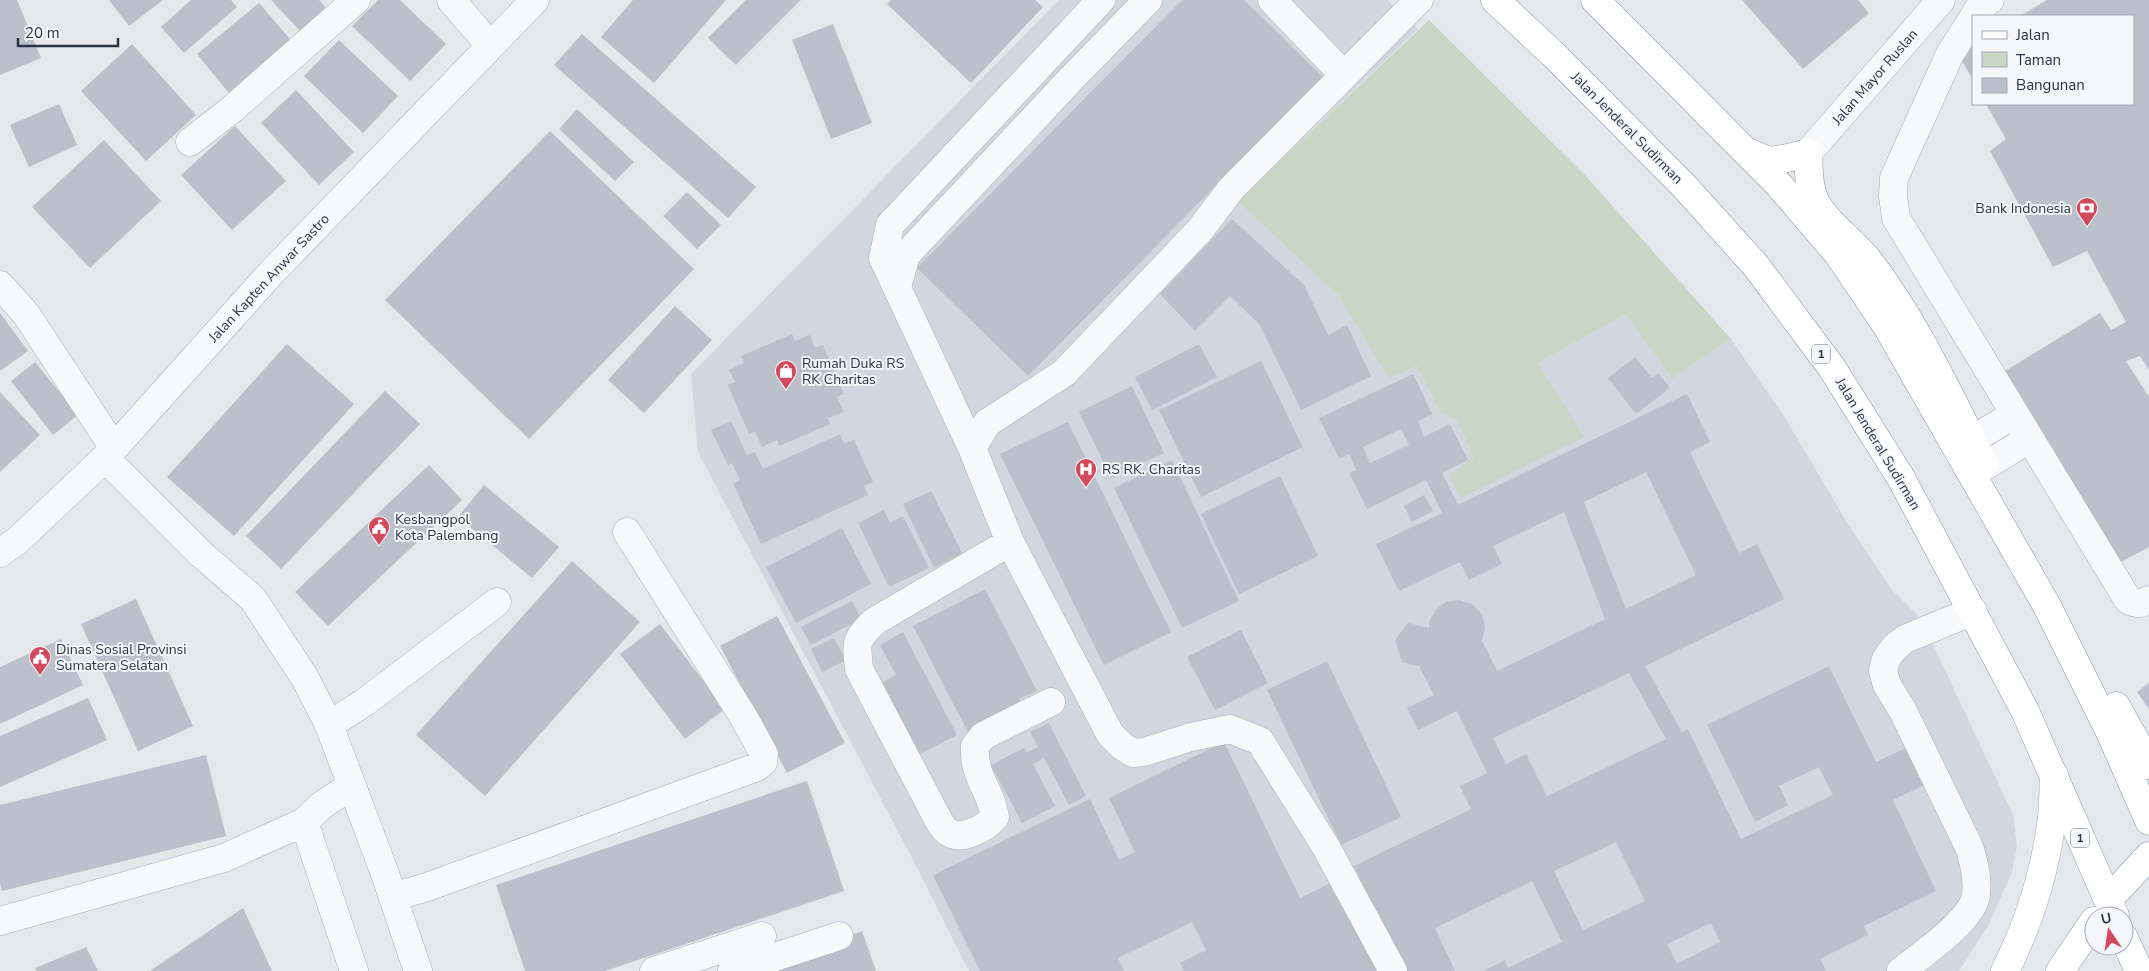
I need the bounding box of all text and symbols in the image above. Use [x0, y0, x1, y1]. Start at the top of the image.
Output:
scale bar [18, 15, 118, 47]
legend [1972, 15, 2134, 105]
text: 20 m [25, 23, 60, 43]
street label: Jalan Mayor Ruslan [1827, 25, 1922, 130]
text: Jalan [2015, 25, 2050, 45]
text: Taman [2016, 50, 2061, 70]
street label: Jalan Jenderal Sudirman [1566, 67, 1687, 188]
text: Bangunan [2016, 75, 2085, 95]
bank icon: Bank Indonesia [2075, 196, 2099, 227]
place label: Bank Indonesia [1975, 199, 2071, 218]
street label: Jalan Kapten Anwar Sastro [204, 209, 334, 347]
road number: 1 [1812, 344, 1830, 364]
place label: Rumah Duka RS RK Charitas [802, 354, 905, 389]
shop icon: Rumah Duka RS RK Charitas [774, 359, 798, 390]
street label: Jalan Jenderal Sudirman [1830, 374, 1925, 514]
hospital icon: RS RK. Charitas [1074, 457, 1098, 488]
place label: RS RK. Charitas [1102, 460, 1201, 479]
place label: Kesbangpol Kota Palembang [395, 510, 498, 545]
public building icon: Kesbangpol Kota Palembang [367, 515, 391, 546]
place label: Dinas Sosial Provinsi Sumatera Selatan [56, 640, 187, 675]
public building icon: Dinas Sosial Provinsi Sumatera Selatan [28, 645, 52, 676]
road number: 1 [2071, 828, 2089, 848]
north arrow [2084, 906, 2134, 956]
text: U [2099, 908, 2113, 929]

